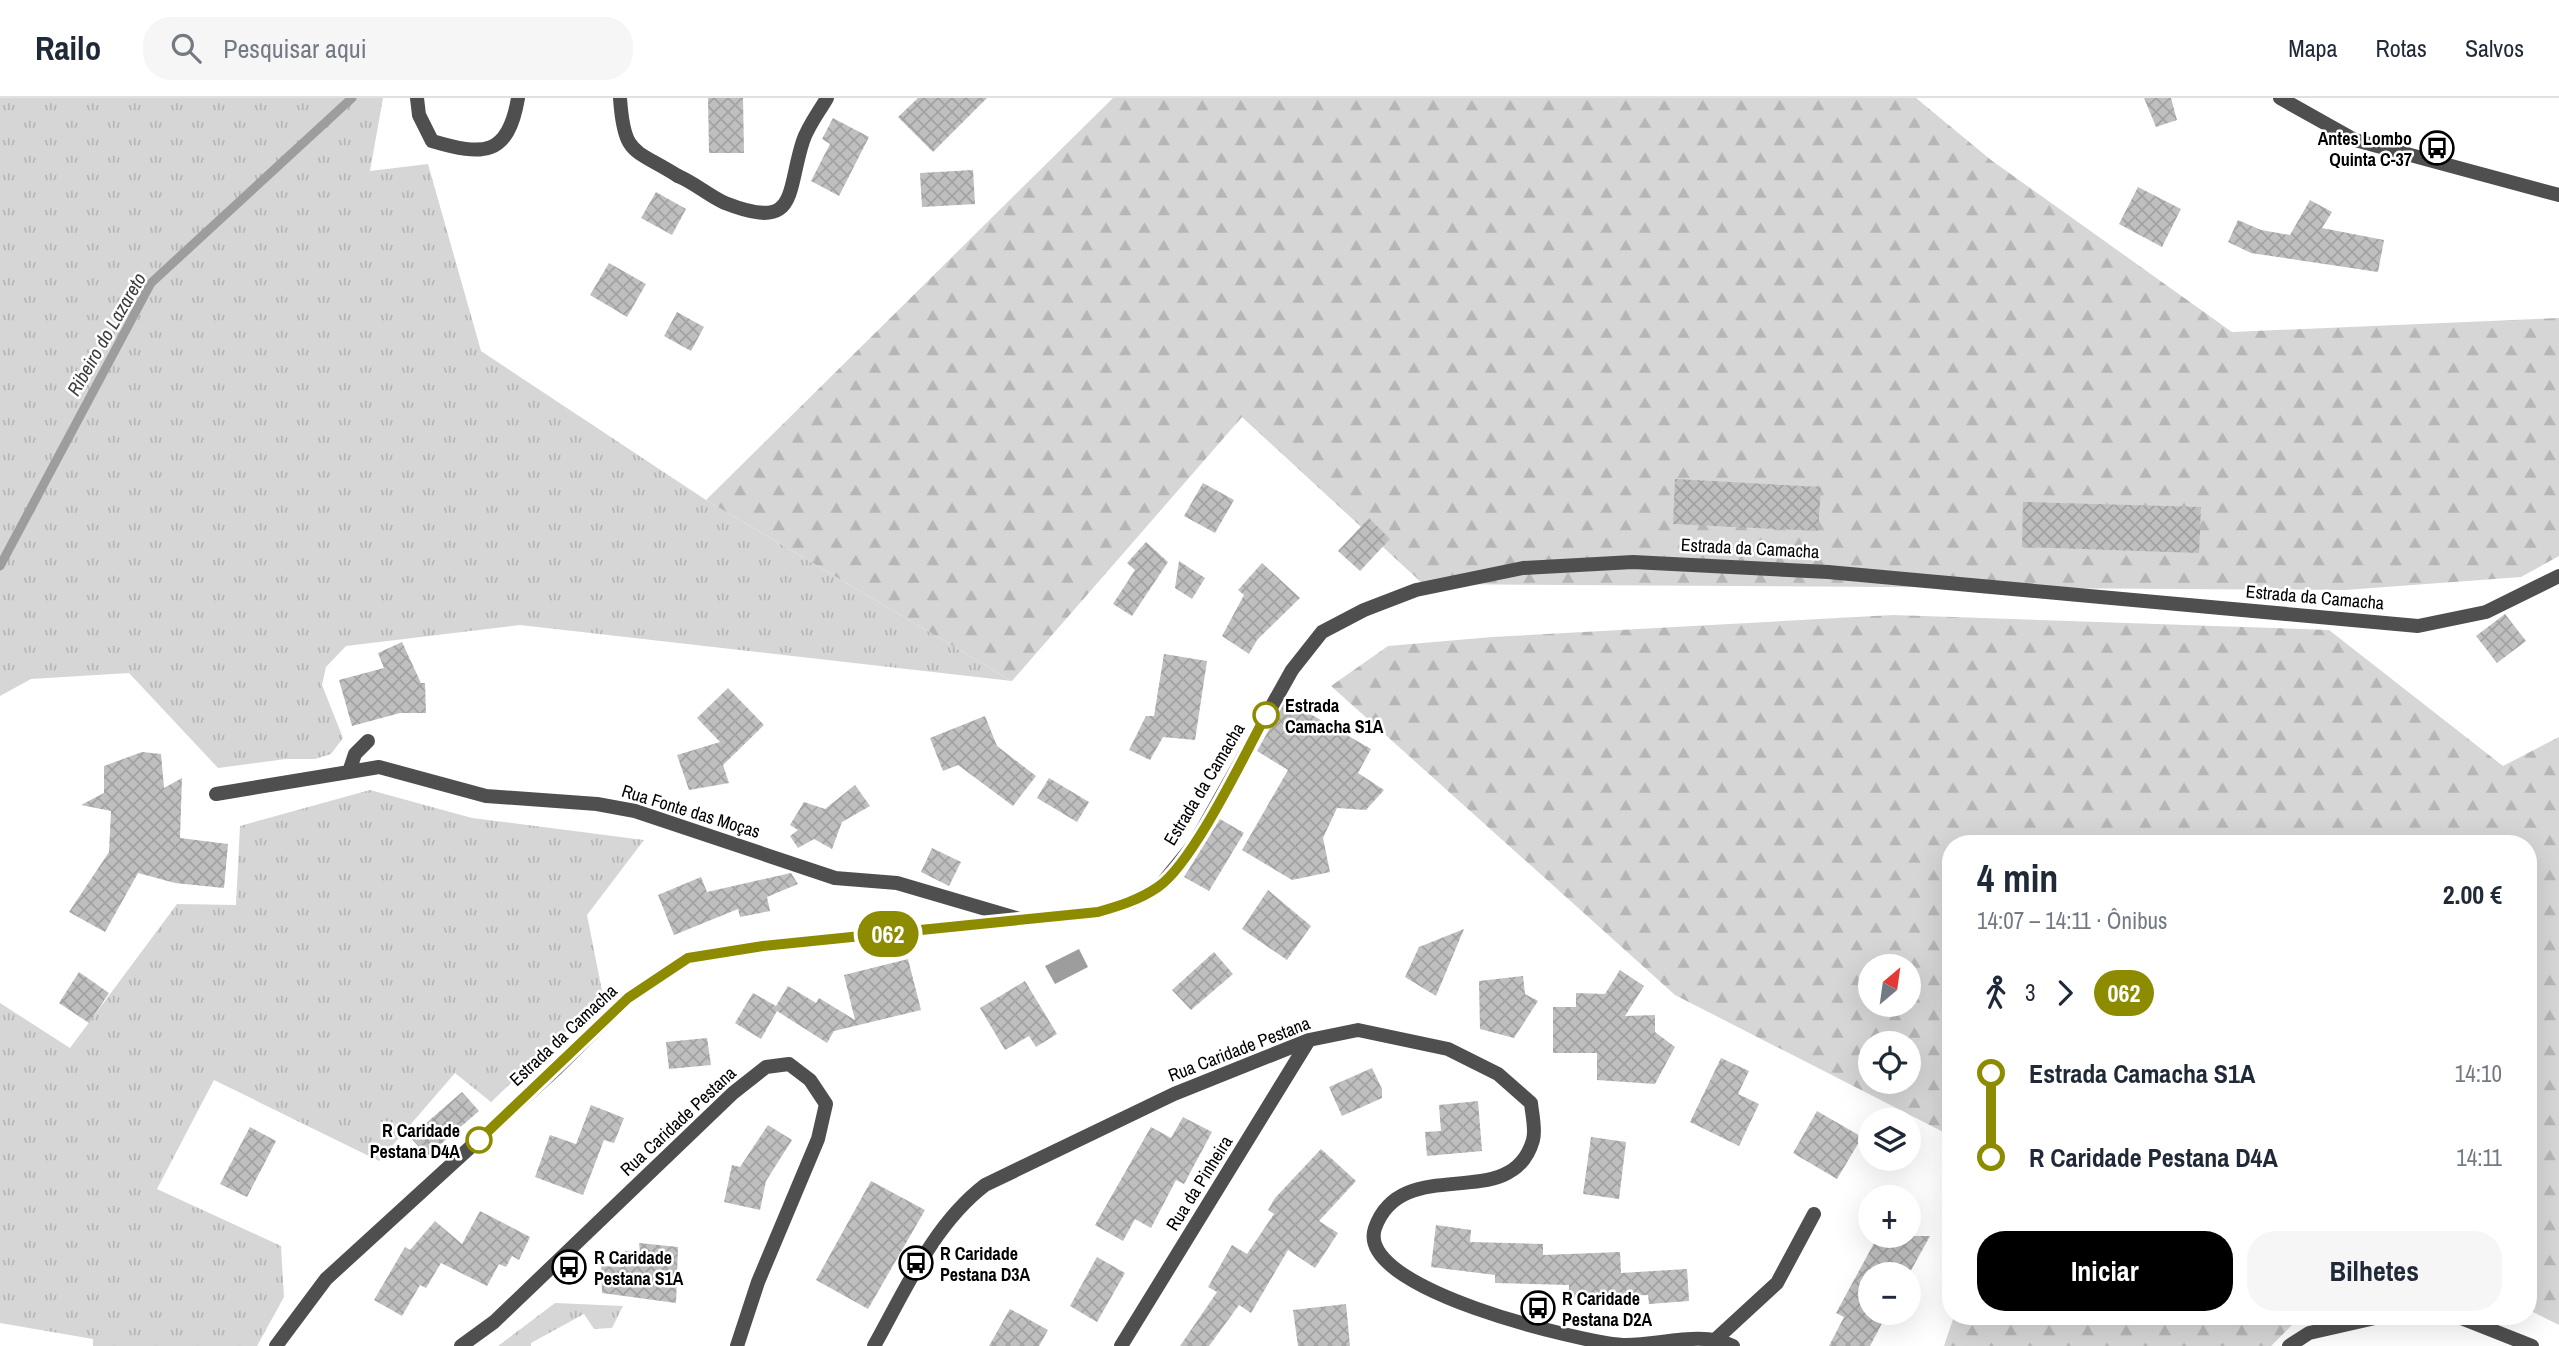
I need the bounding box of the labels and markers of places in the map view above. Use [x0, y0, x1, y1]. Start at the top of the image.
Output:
place label: Antes Lombo Quinta C-37 [2318, 126, 2412, 172]
bus stop icon: Antes Lombo Quinta C-37 [2418, 129, 2456, 167]
place label: Estrada Camacha S1A [1285, 693, 1384, 739]
marker: Estrada Camacha S1A [1253, 702, 1279, 728]
place label: R Caridade Pestana D4A [370, 1118, 460, 1164]
marker: R Caridade Pestana D4A [466, 1127, 492, 1153]
place label: R Caridade Pestana D3A [940, 1241, 1031, 1287]
bus stop icon: R Caridade Pestana D3A [897, 1244, 935, 1282]
place label: R Caridade Pestana S1A [594, 1245, 684, 1291]
bus stop icon: R Caridade Pestana S1A [550, 1248, 588, 1286]
place label: R Caridade Pestana D2A [1562, 1286, 1653, 1332]
bus stop icon: R Caridade Pestana D2A [1519, 1289, 1557, 1327]

